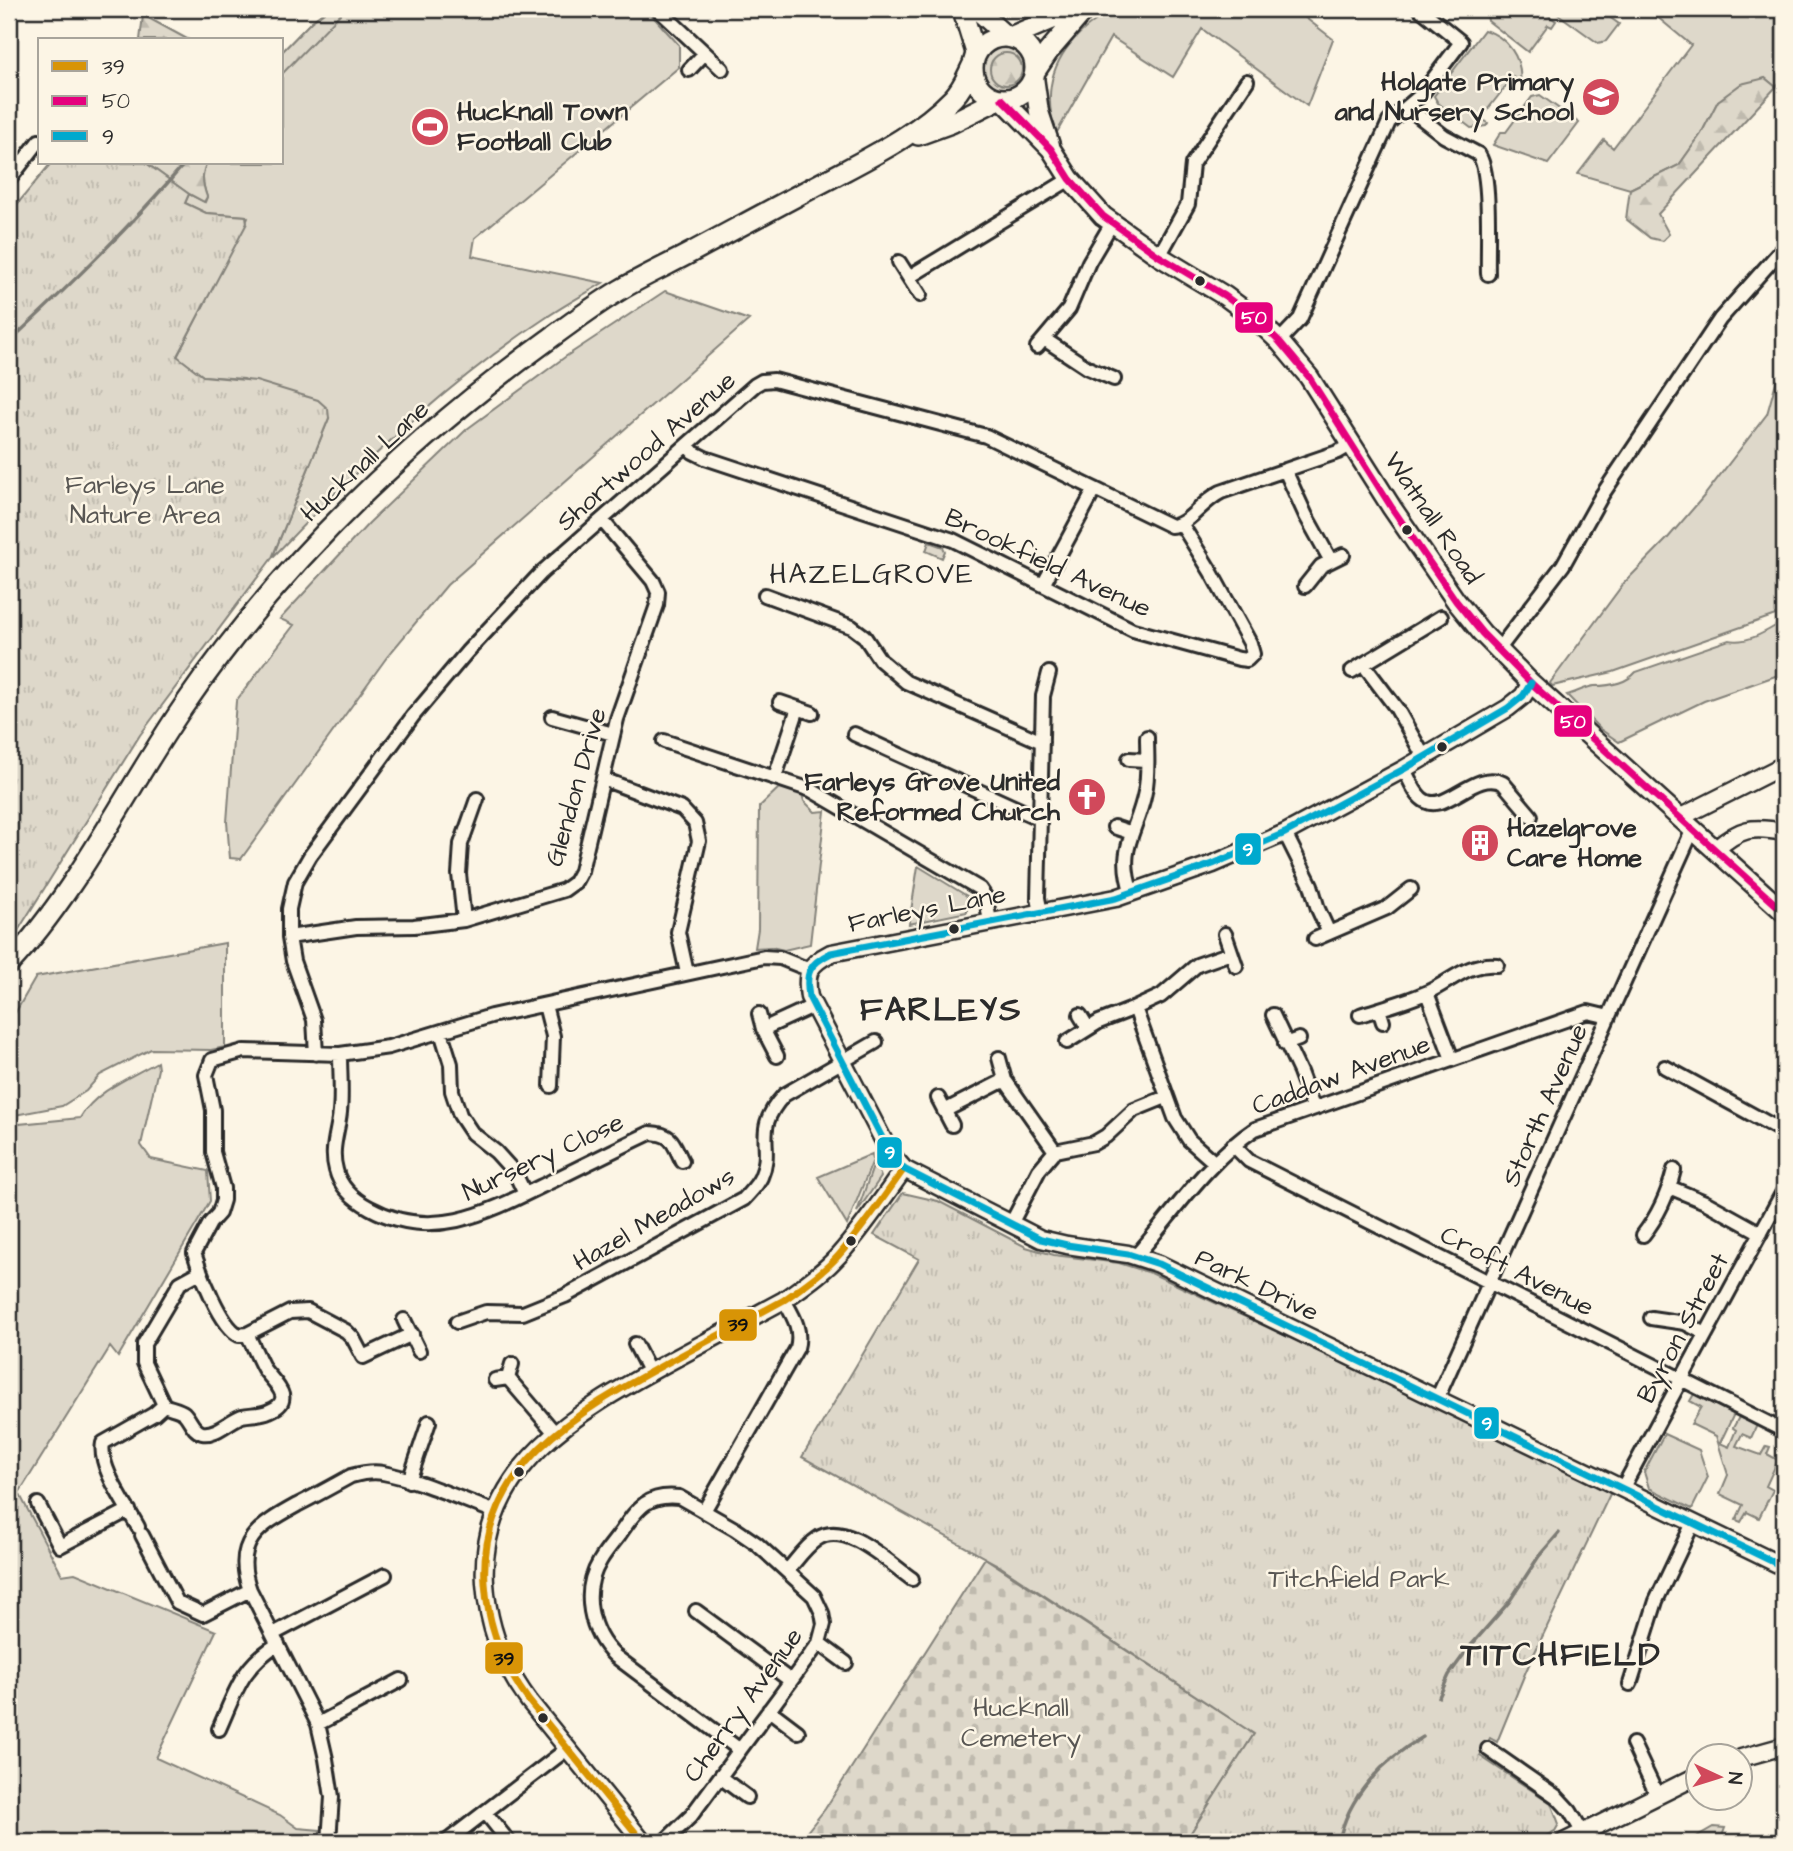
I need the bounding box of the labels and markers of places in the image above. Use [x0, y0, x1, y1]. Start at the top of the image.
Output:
place label: Holgate Primary and Nursery School [1334, 64, 1575, 133]
school or university icon: Holgate Primary and Nursery School [1580, 76, 1622, 118]
place label: Hucknall Town Football Club [457, 94, 628, 160]
sports icon: Hucknall Town Football Club [409, 106, 451, 148]
unlabelled marker [1193, 274, 1207, 288]
unlabelled marker [1400, 523, 1414, 537]
unlabelled marker [1435, 740, 1449, 754]
place label: Farleys Grove United Reformed Church [804, 764, 1061, 830]
church icon: Farleys Grove United Reformed Church [1066, 776, 1108, 818]
place label: Hazelgrove Care Home [1507, 810, 1642, 876]
building icon: Hazelgrove Care Home [1459, 822, 1501, 864]
unlabelled marker [947, 922, 961, 936]
unlabelled marker [844, 1234, 858, 1248]
unlabelled marker [512, 1465, 526, 1479]
unlabelled marker [536, 1711, 550, 1725]

